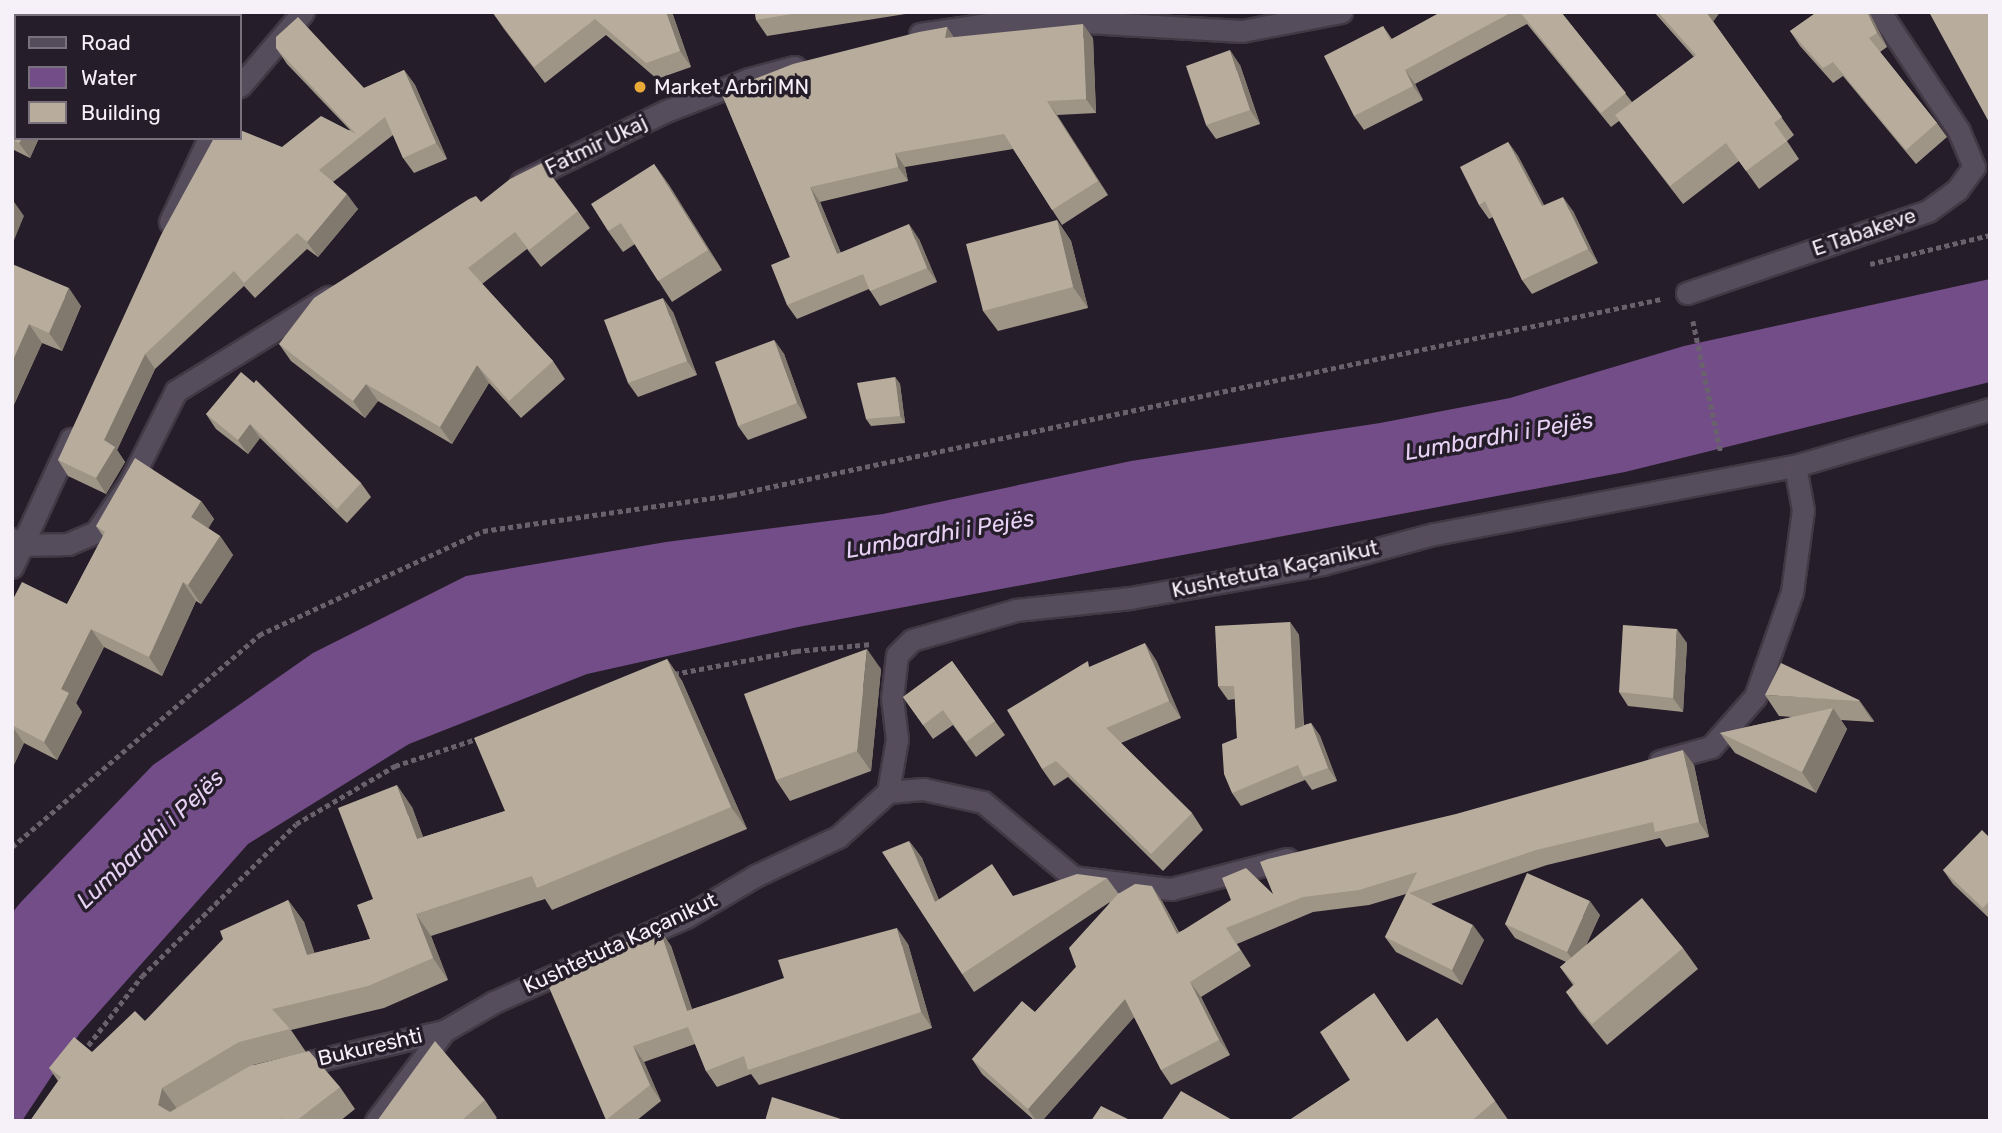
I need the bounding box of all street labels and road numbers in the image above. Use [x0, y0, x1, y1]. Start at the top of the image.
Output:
street label: Fatmir Ukaj [541, 109, 651, 181]
street label: E Tabakeve [1809, 202, 1919, 262]
street label: Kushtetuta Kaçanikut [1169, 535, 1381, 603]
street label: Kushtetuta Kaçanikut [519, 887, 721, 999]
street label: Bukureshti [315, 1023, 425, 1071]

